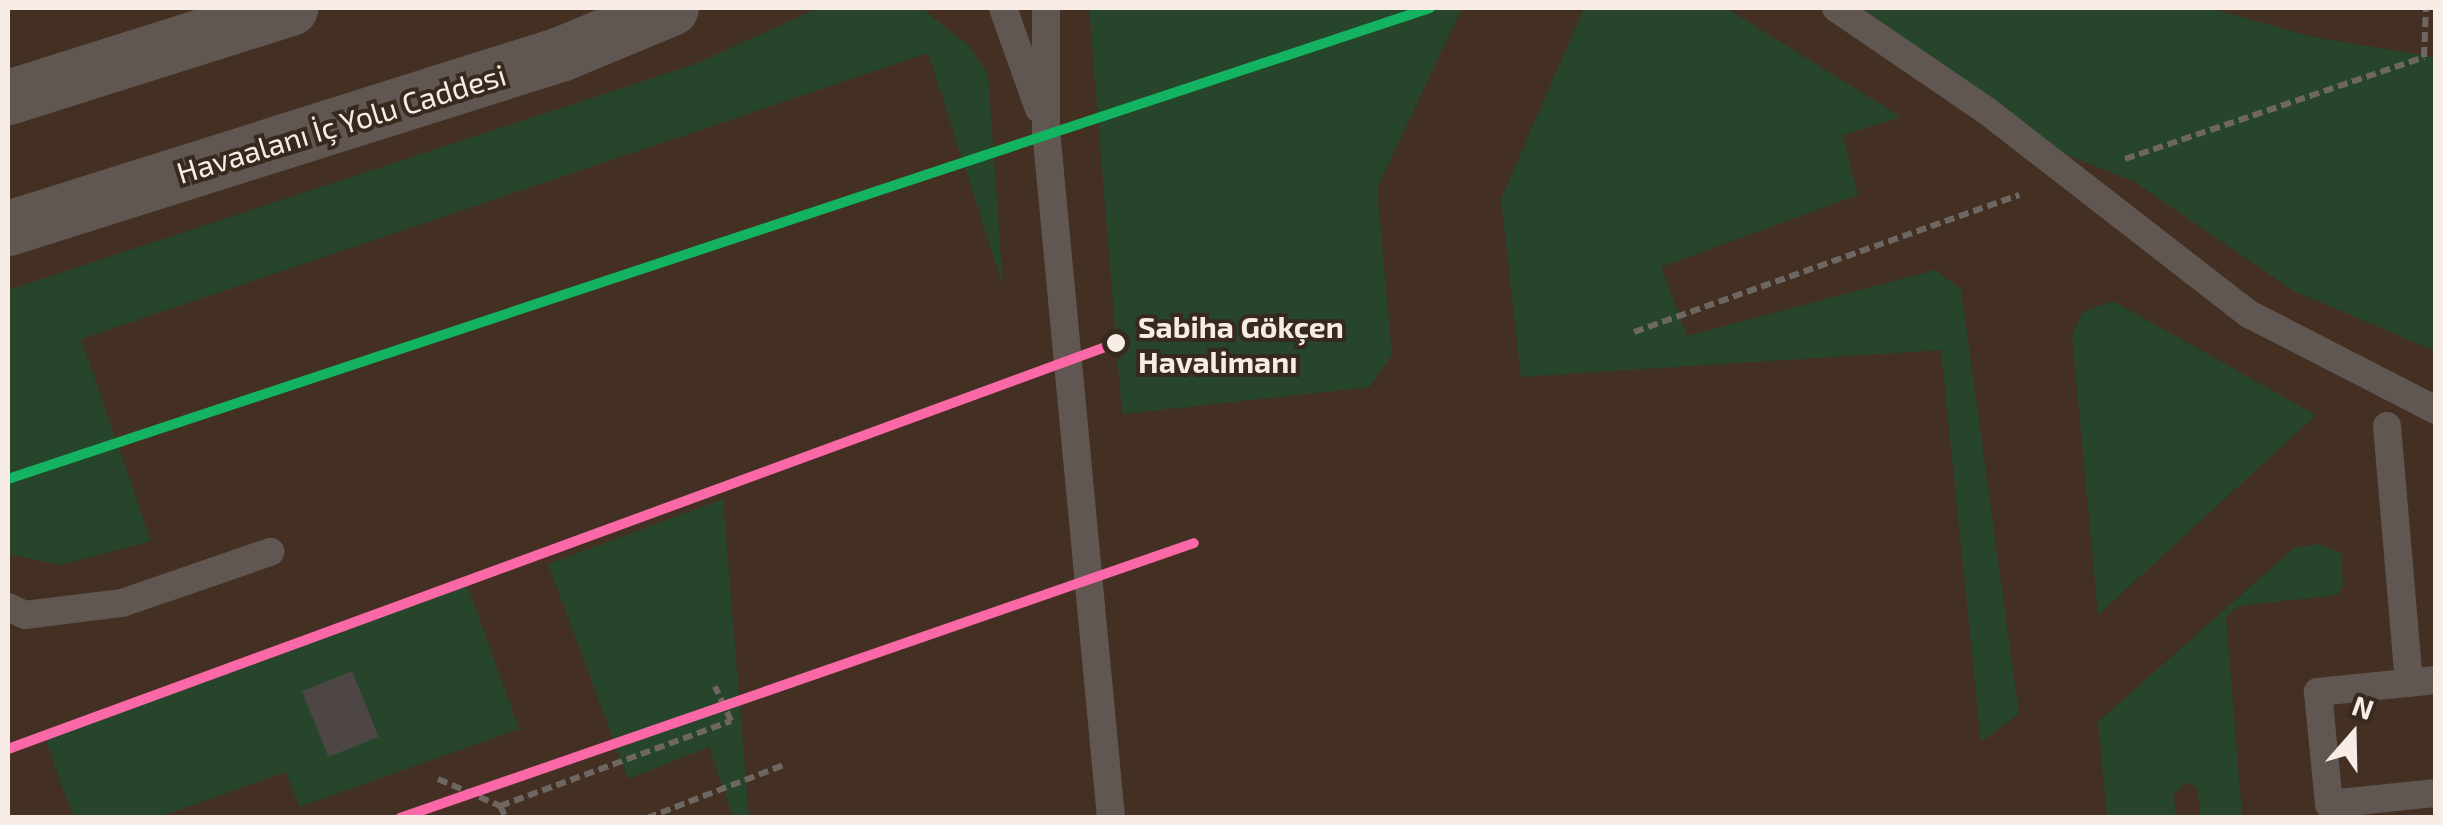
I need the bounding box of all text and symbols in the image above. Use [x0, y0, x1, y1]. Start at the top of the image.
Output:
street label: Havaalanı İç Yolu Caddesi [172, 56, 510, 190]
place label: Sabiha Gökçen Havalimanı [1138, 308, 1344, 378]
marker: Sabiha Gökçen Havalimanı [1103, 330, 1129, 356]
north arrow [2303, 685, 2403, 785]
text: N [2348, 687, 2379, 726]

